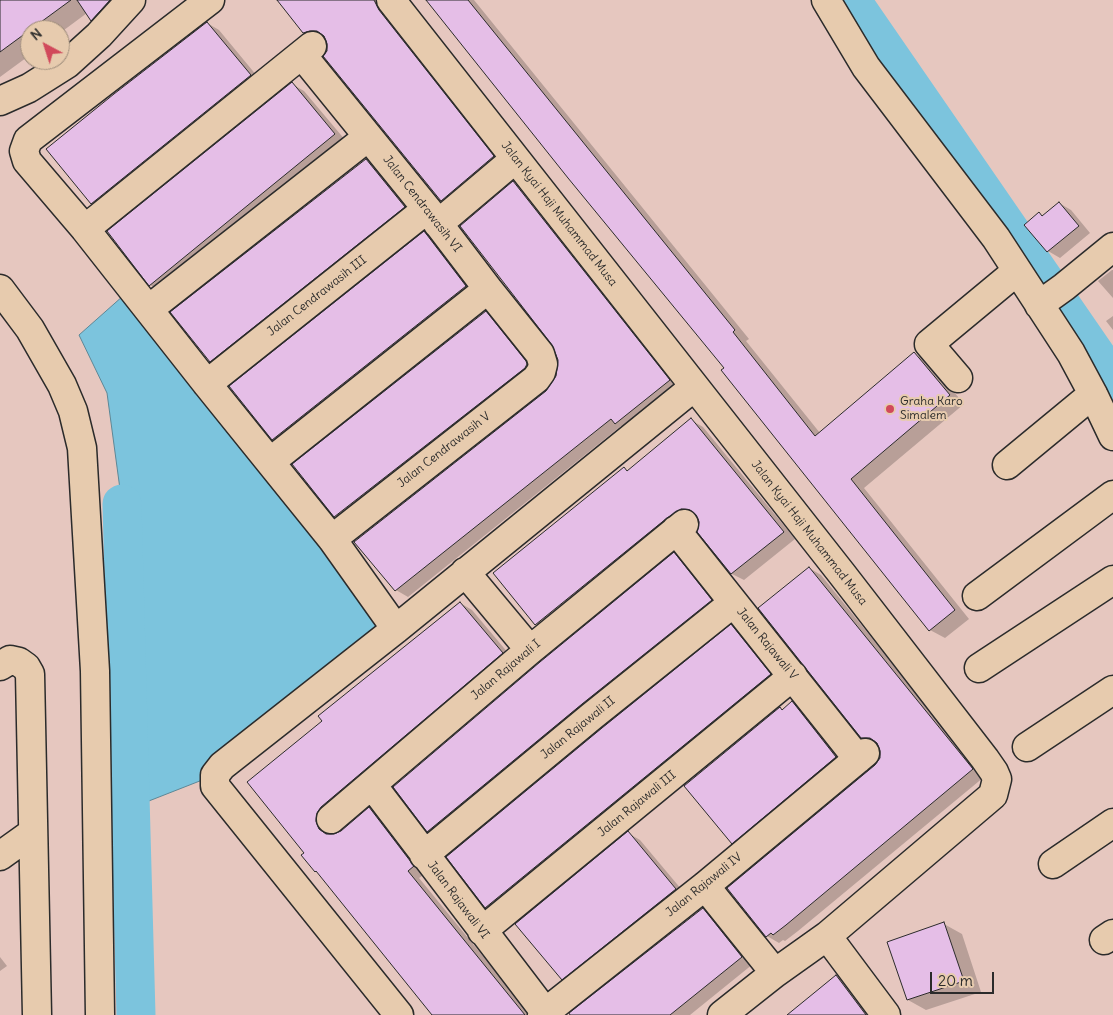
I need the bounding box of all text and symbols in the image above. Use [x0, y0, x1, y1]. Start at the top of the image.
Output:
north arrow [20, 20, 70, 70]
text: N [27, 24, 45, 44]
street label: Jalan Kyai Haji Muhammad Musa [498, 139, 620, 289]
street label: Jalan Cendrawasih VI [380, 153, 464, 255]
street label: Jalan Cendrawasih III [265, 253, 369, 339]
place label: Graha Karo Simalem [900, 395, 963, 423]
marker: Graha Karo Simalem [884, 403, 896, 415]
street label: Jalan Cendrawasih V [395, 409, 493, 491]
street label: Jalan Kyai Haji Muhammad Musa [748, 458, 870, 608]
street label: Jalan Rajawali V [734, 605, 800, 683]
street label: Jalan Rajawali I [468, 637, 544, 703]
street label: Jalan Rajawali II [538, 694, 618, 762]
street label: Jalan Rajawali III [595, 768, 679, 840]
street label: Jalan Rajawali IV [663, 850, 745, 920]
street label: Jalan Rajawali VI [424, 858, 492, 942]
scale bar [933, 962, 997, 994]
text: 20 m [938, 971, 973, 990]

